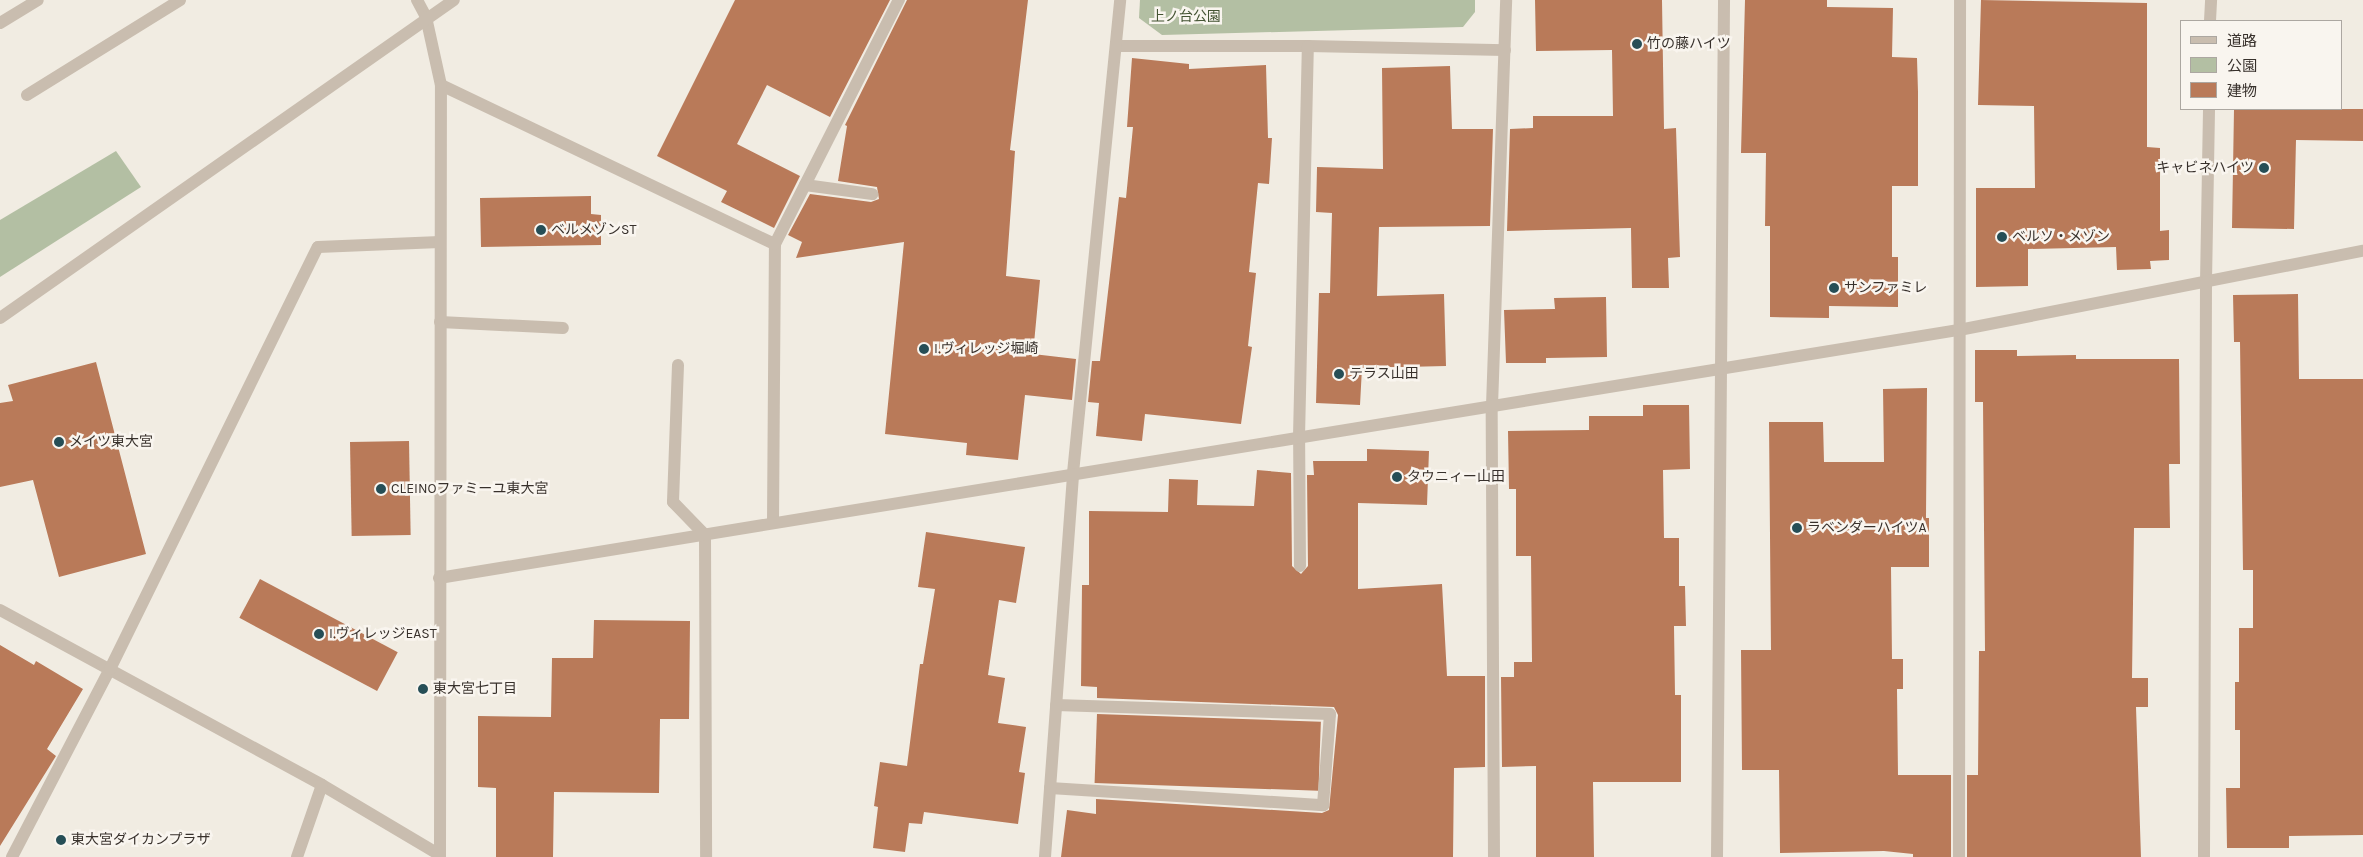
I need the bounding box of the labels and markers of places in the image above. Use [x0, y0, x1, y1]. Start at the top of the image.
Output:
place label: 竹の藤ハイツ [1647, 36, 1731, 52]
marker: 竹の藤ハイツ [1631, 38, 1643, 50]
place label: キャビネハイツ [2156, 160, 2254, 176]
marker: キャビネハイツ [2258, 162, 2270, 174]
place label: ベルメゾンST [551, 222, 636, 238]
marker: ベルメゾンST [535, 224, 547, 236]
place label: ベルソ・メゾン [2012, 229, 2110, 245]
marker: ベルソ・メゾン [1996, 231, 2008, 243]
place label: サンファミレ [1844, 280, 1928, 296]
marker: サンファミレ [1828, 282, 1840, 294]
place label: I.ヴィレッジ堀崎 [934, 341, 1038, 357]
marker: I.ヴィレッジ堀崎 [918, 343, 930, 355]
place label: テラス山田 [1349, 366, 1419, 382]
marker: テラス山田 [1333, 368, 1345, 380]
place label: メイツ東大宮 [69, 434, 153, 450]
marker: メイツ東大宮 [53, 436, 65, 448]
place label: タウニィー山田 [1407, 469, 1505, 485]
marker: タウニィー山田 [1391, 471, 1403, 483]
place label: CLEINOファミーユ東大宮 [391, 481, 549, 497]
marker: CLEINOファミーユ東大宮 [375, 483, 387, 495]
place label: ラベンダーハイツA [1807, 520, 1927, 536]
marker: ラベンダーハイツA [1791, 522, 1803, 534]
place label: I.ヴィレッジEAST [329, 626, 437, 642]
marker: I.ヴィレッジEAST [313, 628, 325, 640]
place label: 東大宮七丁目 [433, 681, 517, 697]
marker: 東大宮七丁目 [417, 683, 429, 695]
place label: 東大宮ダイカンプラザ [71, 832, 211, 848]
marker: 東大宮ダイカンプラザ [55, 834, 67, 846]

